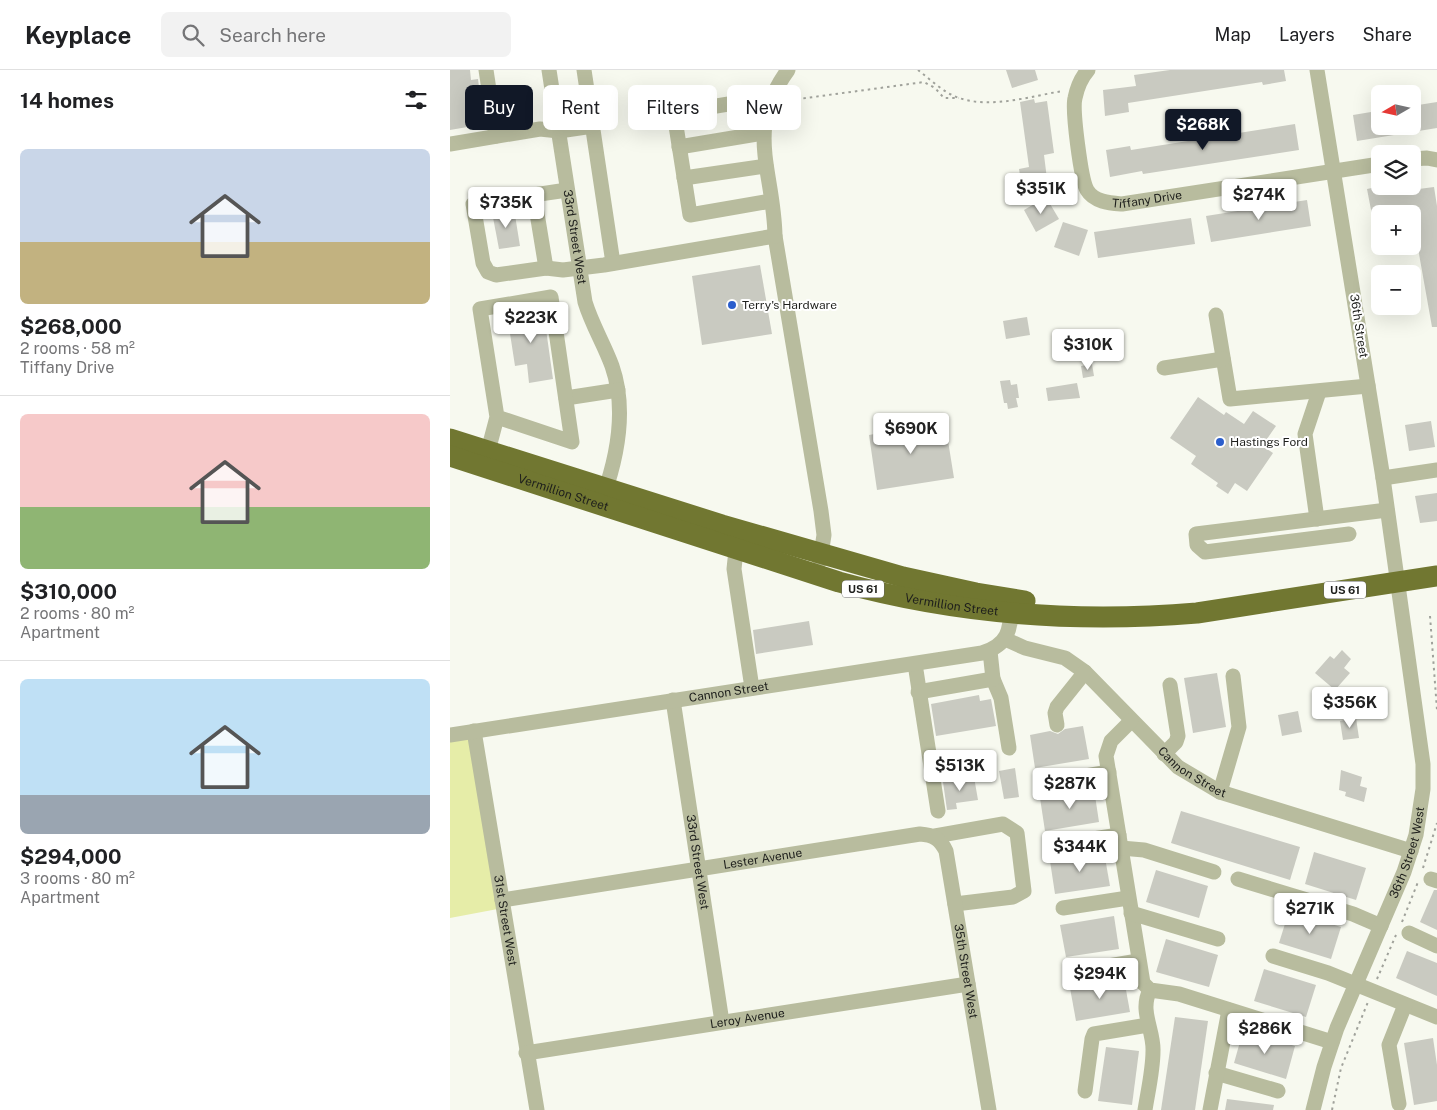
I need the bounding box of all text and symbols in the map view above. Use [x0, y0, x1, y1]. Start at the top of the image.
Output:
search box [161, 12, 511, 57]
text: Keyplace [25, 21, 131, 49]
icon: search [179, 21, 207, 49]
text: Search here [219, 24, 326, 46]
text: Map [1215, 24, 1251, 45]
text: Layers [1279, 24, 1335, 45]
text: Share [1363, 24, 1412, 45]
chip: Buy [465, 85, 533, 130]
chip: Rent [543, 85, 618, 130]
chip: Filters [628, 85, 717, 130]
chip: New [727, 85, 801, 130]
north arrow [1371, 85, 1421, 135]
map controls [1371, 85, 1421, 315]
icon: filters [402, 86, 430, 114]
text: 14 homes [20, 88, 114, 113]
pin: $268K [1168, 108, 1238, 151]
text: $268K [1176, 115, 1230, 134]
button: layers [1371, 145, 1421, 195]
pin: $351K [1006, 172, 1076, 215]
pin: $274K [1224, 178, 1294, 221]
text: $351K [1016, 179, 1066, 198]
icon: home [180, 181, 270, 271]
text: $274K [1233, 185, 1285, 204]
pin: $735K [471, 186, 541, 229]
street label: Tiffany Drive [1111, 188, 1183, 211]
street label: 33rd Street West [561, 189, 589, 286]
text: $735K [479, 193, 533, 212]
button: + [1371, 205, 1421, 255]
button: − [1371, 265, 1421, 315]
street label: 36th Street [1347, 293, 1371, 359]
place label: Terry's Hardware [742, 298, 837, 312]
marker: Terry's Hardware [726, 299, 738, 311]
pin: $223K [496, 302, 566, 344]
text: $223K [504, 308, 558, 327]
text: $268,000 [20, 314, 122, 339]
pin: $310K [1053, 328, 1123, 371]
text: $310K [1063, 335, 1113, 354]
text: 2 rooms · 58 m² [20, 339, 135, 358]
text: Tiffany Drive [20, 358, 114, 377]
pin: $690K [876, 412, 946, 455]
text: $690K [884, 419, 938, 438]
place label: Hastings Ford [1230, 435, 1308, 449]
marker: Hastings Ford [1214, 436, 1226, 448]
icon: home [180, 447, 270, 537]
street label: Vermillion Street [516, 471, 611, 514]
text: $310,000 [20, 579, 117, 604]
road number: US 61 [842, 580, 884, 598]
road number: US 61 [1324, 582, 1366, 598]
street label: Vermillion Street [904, 591, 999, 619]
text: 2 rooms · 80 m² [20, 604, 134, 623]
text: Apartment [20, 623, 100, 642]
street label: Cannon Street [688, 679, 770, 705]
pin: $356K [1315, 686, 1385, 729]
text: $356K [1323, 693, 1377, 712]
icon: home [180, 712, 270, 802]
street label: Cannon Street [1155, 744, 1228, 801]
pin: $513K [925, 750, 995, 792]
text: $513K [935, 756, 985, 775]
pin: $287K [1035, 768, 1105, 810]
text: $287K [1043, 774, 1097, 793]
street label: 36th Street West [1387, 805, 1427, 901]
street label: 33rd Street West [684, 814, 712, 911]
pin: $344K [1045, 830, 1115, 873]
text: $344K [1053, 837, 1107, 856]
text: $294,000 [20, 844, 121, 869]
street label: Lester Avenue [722, 846, 803, 872]
text: 3 rooms · 80 m² [20, 869, 135, 888]
street label: 31st Street West [491, 874, 520, 967]
text: Apartment [20, 888, 100, 907]
pin: $271K [1275, 892, 1345, 935]
text: $271K [1285, 899, 1335, 918]
street label: 35th Street West [951, 923, 981, 1020]
pin: $294K [1065, 958, 1135, 1000]
text: $294K [1073, 964, 1127, 983]
street label: Leroy Avenue [709, 1006, 786, 1031]
pin: $286K [1230, 1012, 1300, 1055]
text: $286K [1238, 1019, 1292, 1038]

